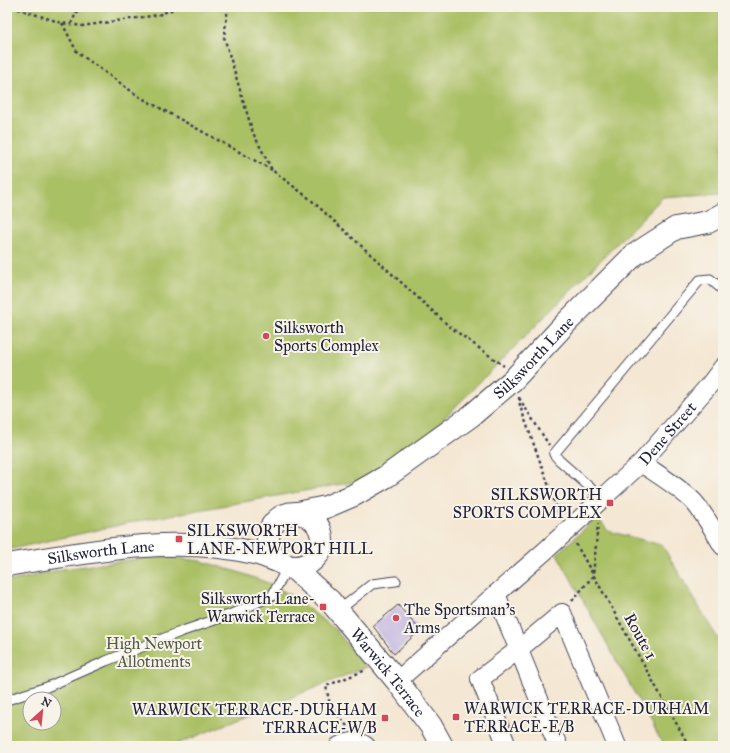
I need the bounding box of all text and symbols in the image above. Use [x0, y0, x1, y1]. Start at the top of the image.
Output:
street label: Silksworth Lane [489, 312, 578, 403]
place label: Silksworth Sports Complex [274, 318, 379, 355]
marker: Silksworth Sports Complex [261, 331, 271, 341]
street label: Dene Street [635, 398, 701, 469]
place label: SILKSWORTH SPORTS COMPLEX [453, 485, 603, 522]
marker: SILKSWORTH SPORTS COMPLEX [605, 498, 615, 508]
place label: SILKSWORTH LANE-NEWPORT HILL [187, 521, 373, 558]
marker: SILKSWORTH LANE-NEWPORT HILL [174, 534, 184, 544]
street label: Silksworth Lane [46, 536, 155, 568]
place label: Silksworth Lane- Warwick Terrace [201, 589, 315, 626]
place label: The Sportsman's Arms [403, 600, 515, 637]
marker: Silksworth Lane- Warwick Terrace [318, 602, 328, 612]
street label: Route 1 [620, 610, 661, 663]
marker: The Sportsman's Arms [391, 613, 401, 623]
street label: Warwick Terrace [347, 624, 430, 721]
park label: High Newport Allotments [106, 634, 202, 671]
north arrow [22, 691, 62, 731]
text: N [39, 695, 54, 711]
place label: WARWICK TERRACE-DURHAM TERRACE-E/B [464, 699, 709, 736]
place label: WARWICK TERRACE-DURHAM TERRACE-W/B [132, 700, 377, 737]
marker: WARWICK TERRACE-DURHAM TERRACE-E/B [451, 712, 461, 722]
marker: WARWICK TERRACE-DURHAM TERRACE-W/B [380, 713, 390, 723]

